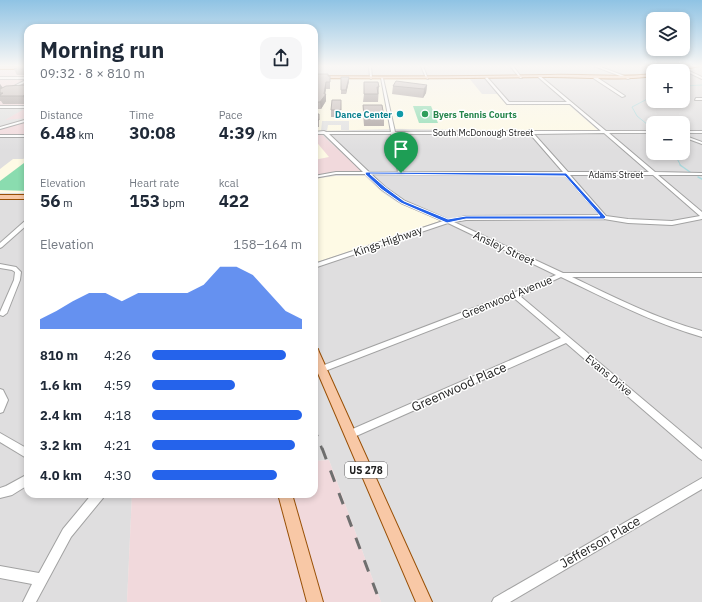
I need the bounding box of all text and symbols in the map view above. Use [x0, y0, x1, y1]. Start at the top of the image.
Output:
map controls [646, 12, 690, 160]
button: layers [646, 12, 690, 56]
text: Morning run [40, 35, 164, 64]
button: share [260, 37, 302, 79]
button: + [646, 64, 690, 108]
text: 09:32 · 8 × 810 m [40, 65, 145, 82]
text: Distance [40, 108, 83, 122]
text: Time [129, 108, 154, 122]
text: Pace [219, 108, 243, 122]
place label: Dance Center [335, 109, 392, 120]
marker: Dance Center [395, 109, 405, 119]
marker: Byers Tennis Courts [420, 109, 430, 119]
place label: Byers Tennis Courts [433, 109, 517, 120]
button: − [646, 116, 690, 160]
text: 6.48 [40, 122, 76, 144]
text: 30:08 [129, 122, 176, 144]
text: 4:39 [219, 122, 255, 144]
street label: South McDonough Street [433, 127, 533, 138]
text: km [76, 128, 94, 142]
text: /km [255, 128, 277, 142]
pin [384, 132, 418, 173]
icon: arrive [390, 138, 412, 160]
street label: Adams Street [589, 169, 643, 180]
text: Elevation [40, 176, 86, 190]
text: Heart rate [129, 176, 179, 190]
text: kcal [219, 176, 239, 190]
text: 56 [40, 190, 60, 212]
text: 153 [129, 190, 160, 212]
text: 422 [219, 190, 249, 212]
text: m [60, 196, 73, 210]
text: bpm [160, 196, 185, 210]
street label: Kings Highway [352, 223, 425, 259]
street label: Ansley Street [471, 228, 537, 268]
text: Elevation [40, 236, 94, 253]
text: 158–164 m [233, 236, 302, 253]
street label: Greenwood Avenue [460, 272, 554, 322]
text: 810 m [40, 347, 78, 364]
text: 4:26 [104, 347, 131, 364]
street label: Evans Drive [583, 351, 635, 399]
street label: Greenwood Place [409, 358, 509, 416]
text: 1.6 km [40, 377, 82, 394]
text: 4:59 [104, 377, 131, 394]
text: 2.4 km [40, 407, 82, 424]
text: 4:18 [104, 407, 131, 424]
text: 3.2 km [40, 437, 82, 454]
text: 4:21 [104, 437, 131, 454]
road number: US 278 [345, 462, 387, 478]
text: 4.0 km [40, 467, 82, 484]
text: 4:30 [104, 467, 131, 484]
street label: Jefferson Place [557, 512, 643, 572]

